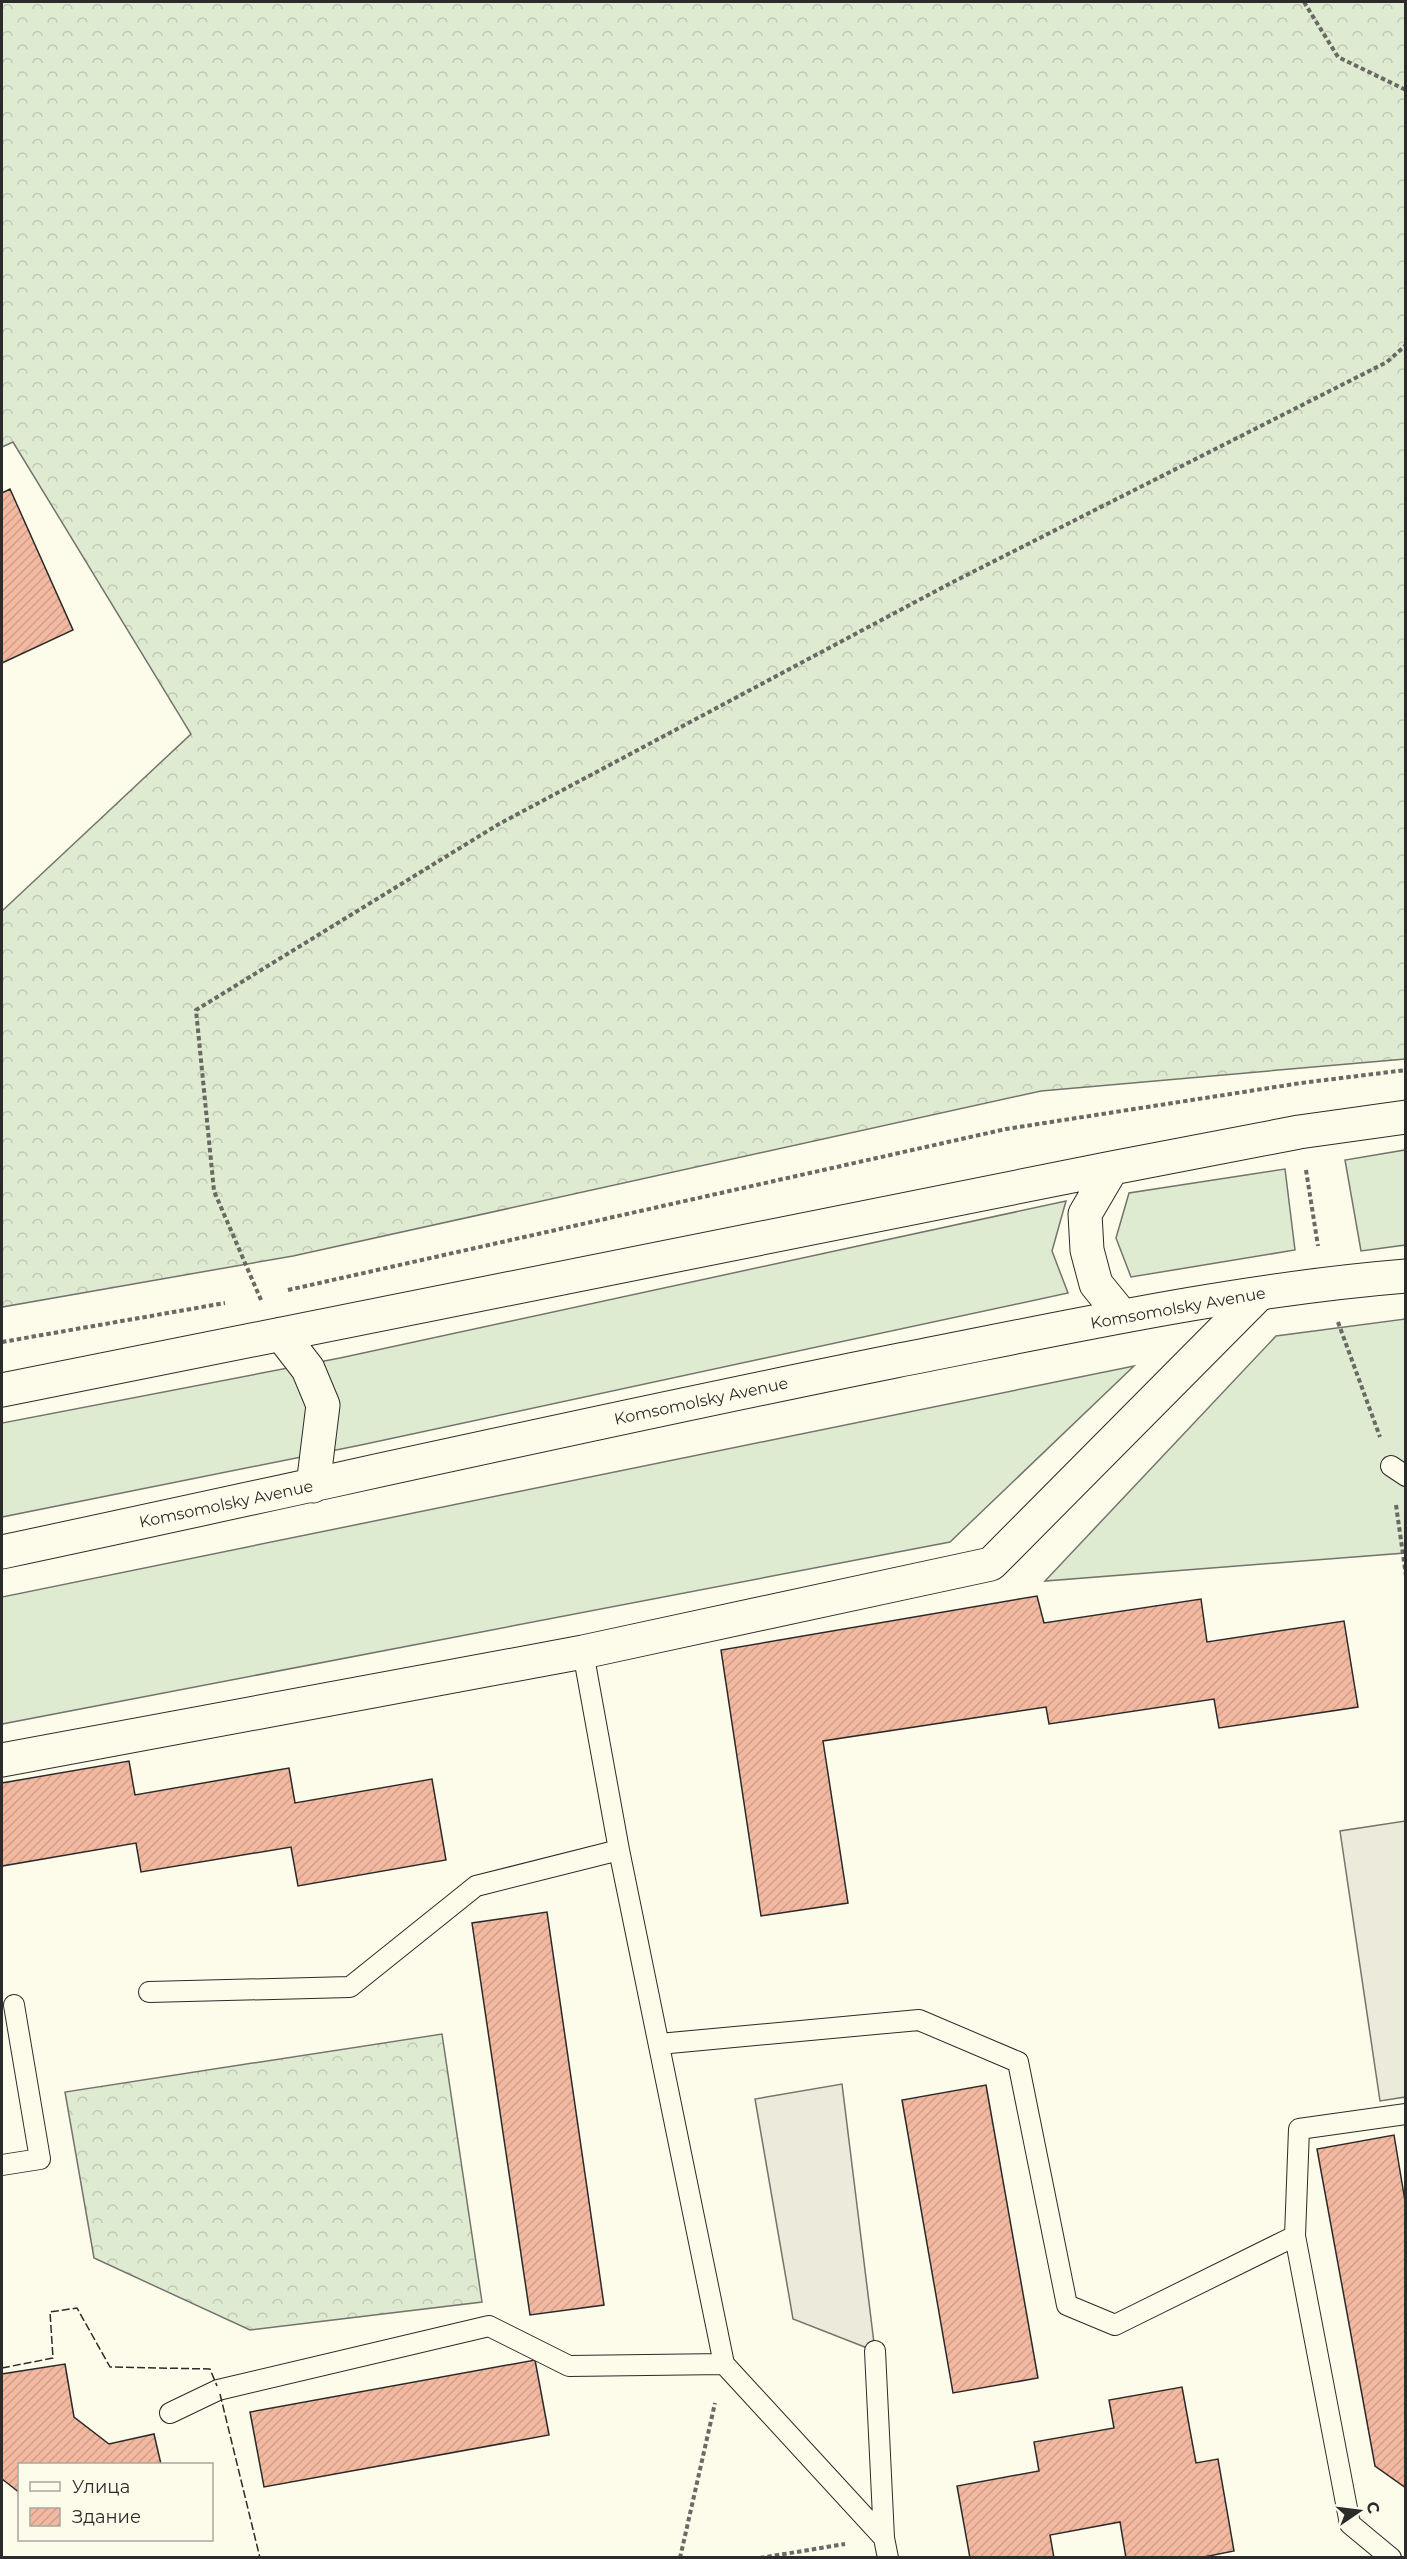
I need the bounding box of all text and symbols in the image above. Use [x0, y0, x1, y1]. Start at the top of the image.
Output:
street label: Komsomolsky Avenue [1089, 1283, 1267, 1333]
street label: Komsomolsky Avenue [612, 1373, 790, 1429]
street label: Komsomolsky Avenue [137, 1476, 315, 1532]
legend [18, 2463, 213, 2541]
text: Улица [72, 2476, 130, 2498]
north arrow [1329, 2481, 1389, 2541]
text: С [1362, 2500, 1384, 2516]
text: Здание [72, 2506, 141, 2528]

